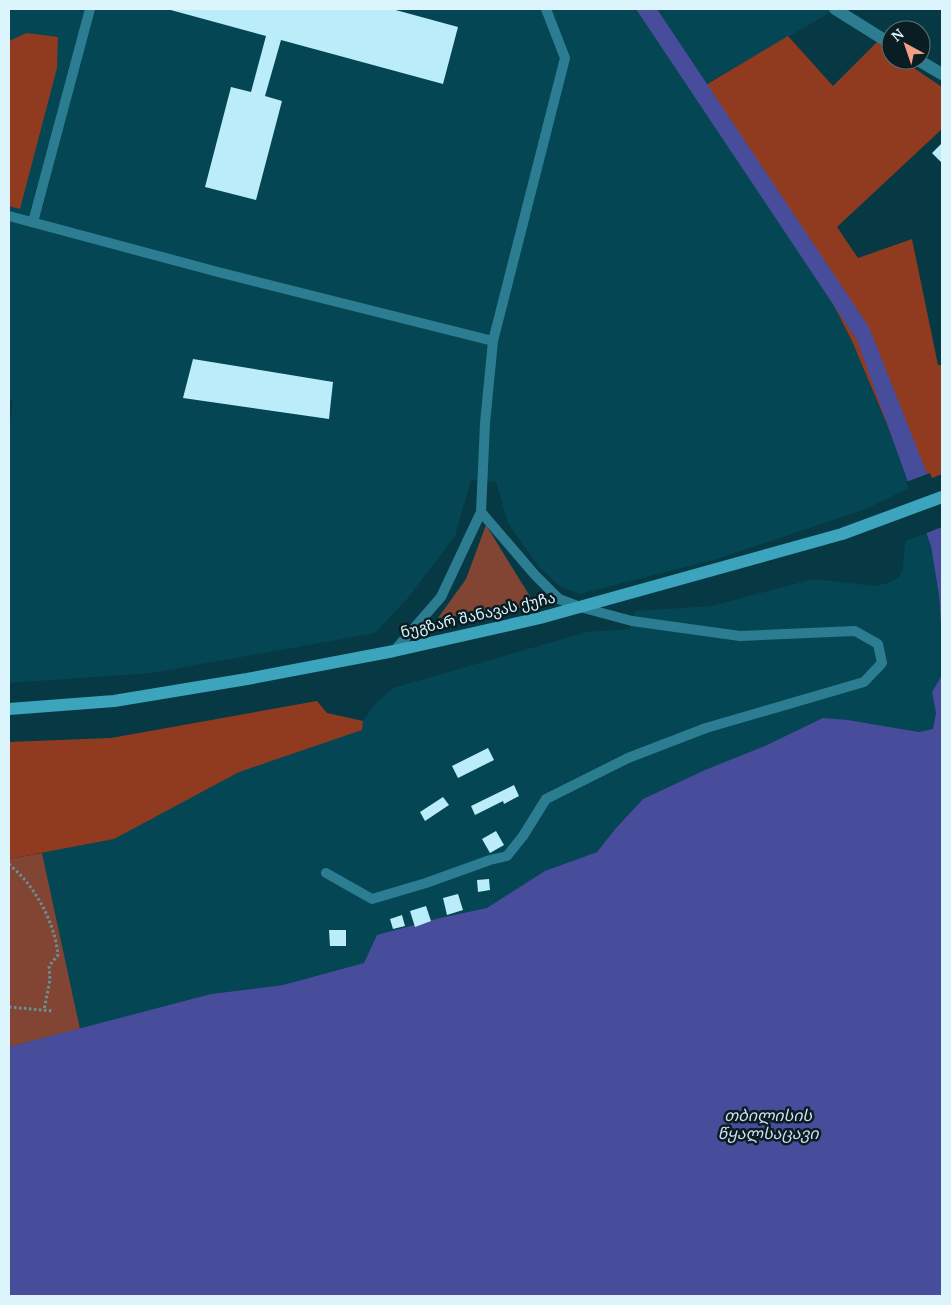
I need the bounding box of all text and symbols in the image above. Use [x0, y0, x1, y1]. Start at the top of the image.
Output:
north arrow [881, 20, 931, 70]
text: N [887, 24, 908, 45]
street label: ნუგზარ შანავას ქუჩა [398, 586, 557, 642]
water label: თბილისის წყალსაცავი [718, 1104, 819, 1144]

